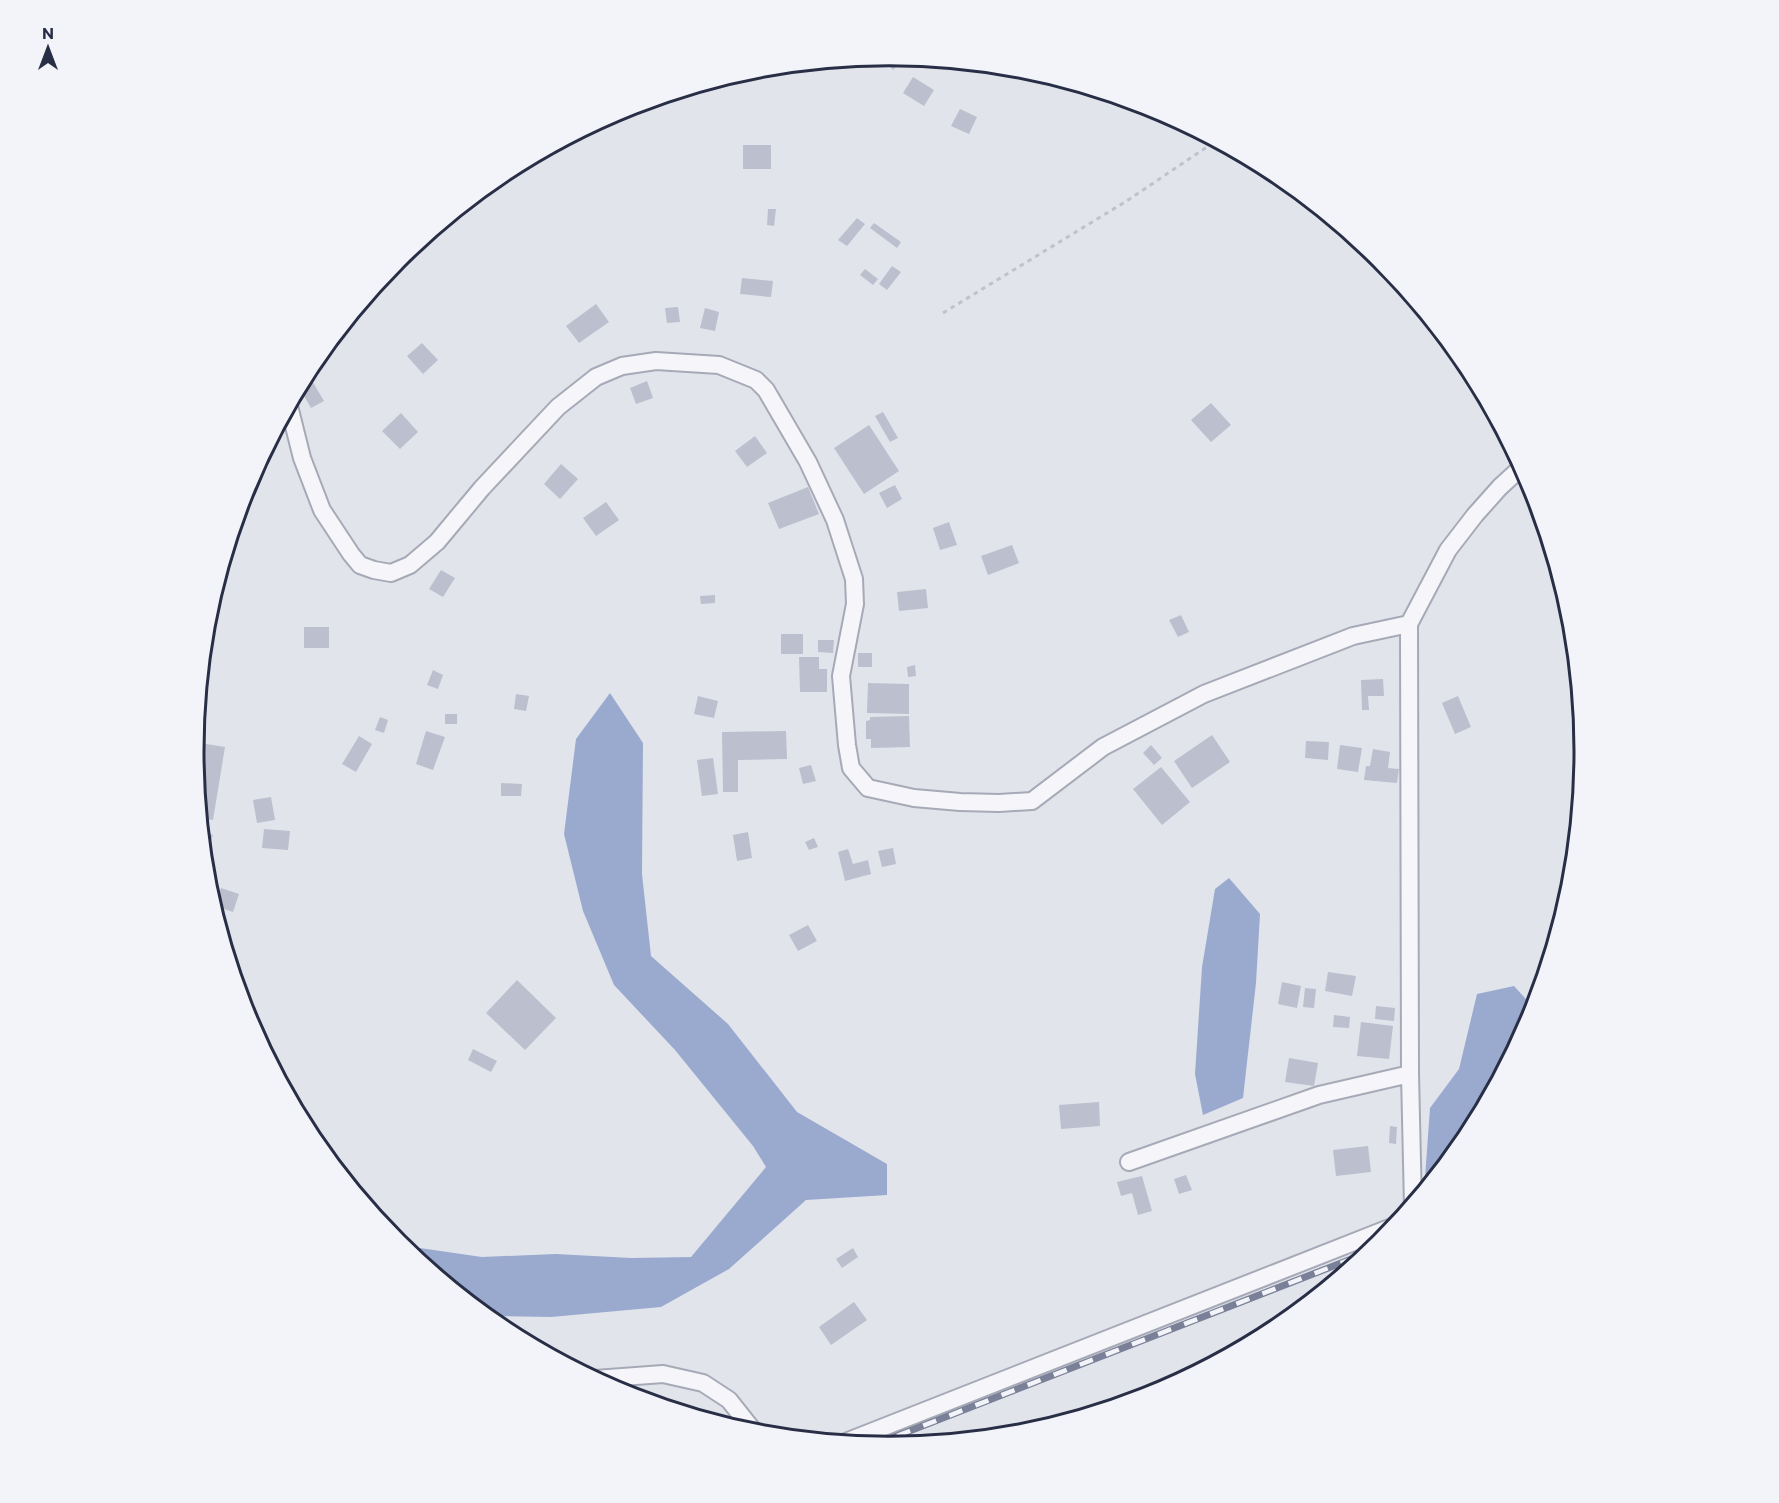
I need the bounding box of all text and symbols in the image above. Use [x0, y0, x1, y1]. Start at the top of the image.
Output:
north arrow [18, 18, 78, 78]
text: N [42, 23, 54, 42]

